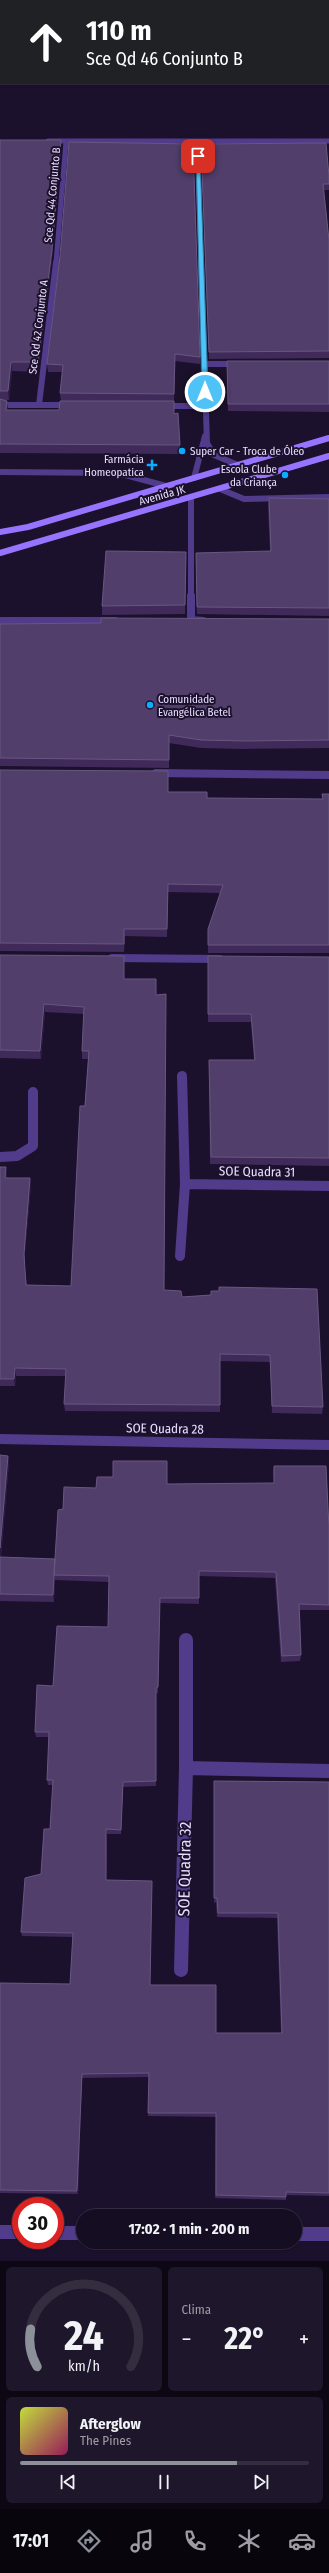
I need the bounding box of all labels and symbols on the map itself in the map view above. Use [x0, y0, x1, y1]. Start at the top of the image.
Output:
pin [181, 139, 215, 173]
street label: Sce Qd 44 Conjunto B [42, 147, 63, 243]
street label: Sce Qd 42 Conjunto A [26, 279, 51, 375]
position arrow [184, 371, 226, 413]
place label: Super Car - Troca de Óleo [190, 444, 305, 458]
marker: Super Car - Troca de Óleo [177, 446, 187, 456]
place label: Farmácia Homeopatica [84, 453, 144, 479]
marker: Farmácia Homeopatica [147, 460, 157, 470]
place label: Escola Clube da Criança [221, 463, 277, 489]
marker: Escola Clube da Criança [280, 470, 290, 480]
street label: Avenida JK [138, 483, 187, 508]
place label: Comunidade Evangélica Betel [158, 693, 231, 719]
marker: Comunidade Evangélica Betel [145, 700, 155, 710]
street label: SOE Quadra 31 [219, 1163, 295, 1180]
street label: SOE Quadra 28 [126, 1420, 204, 1437]
street label: SOE Quadra 32 [174, 1821, 195, 1917]
speed limit sign: 30 [12, 2197, 64, 2249]

